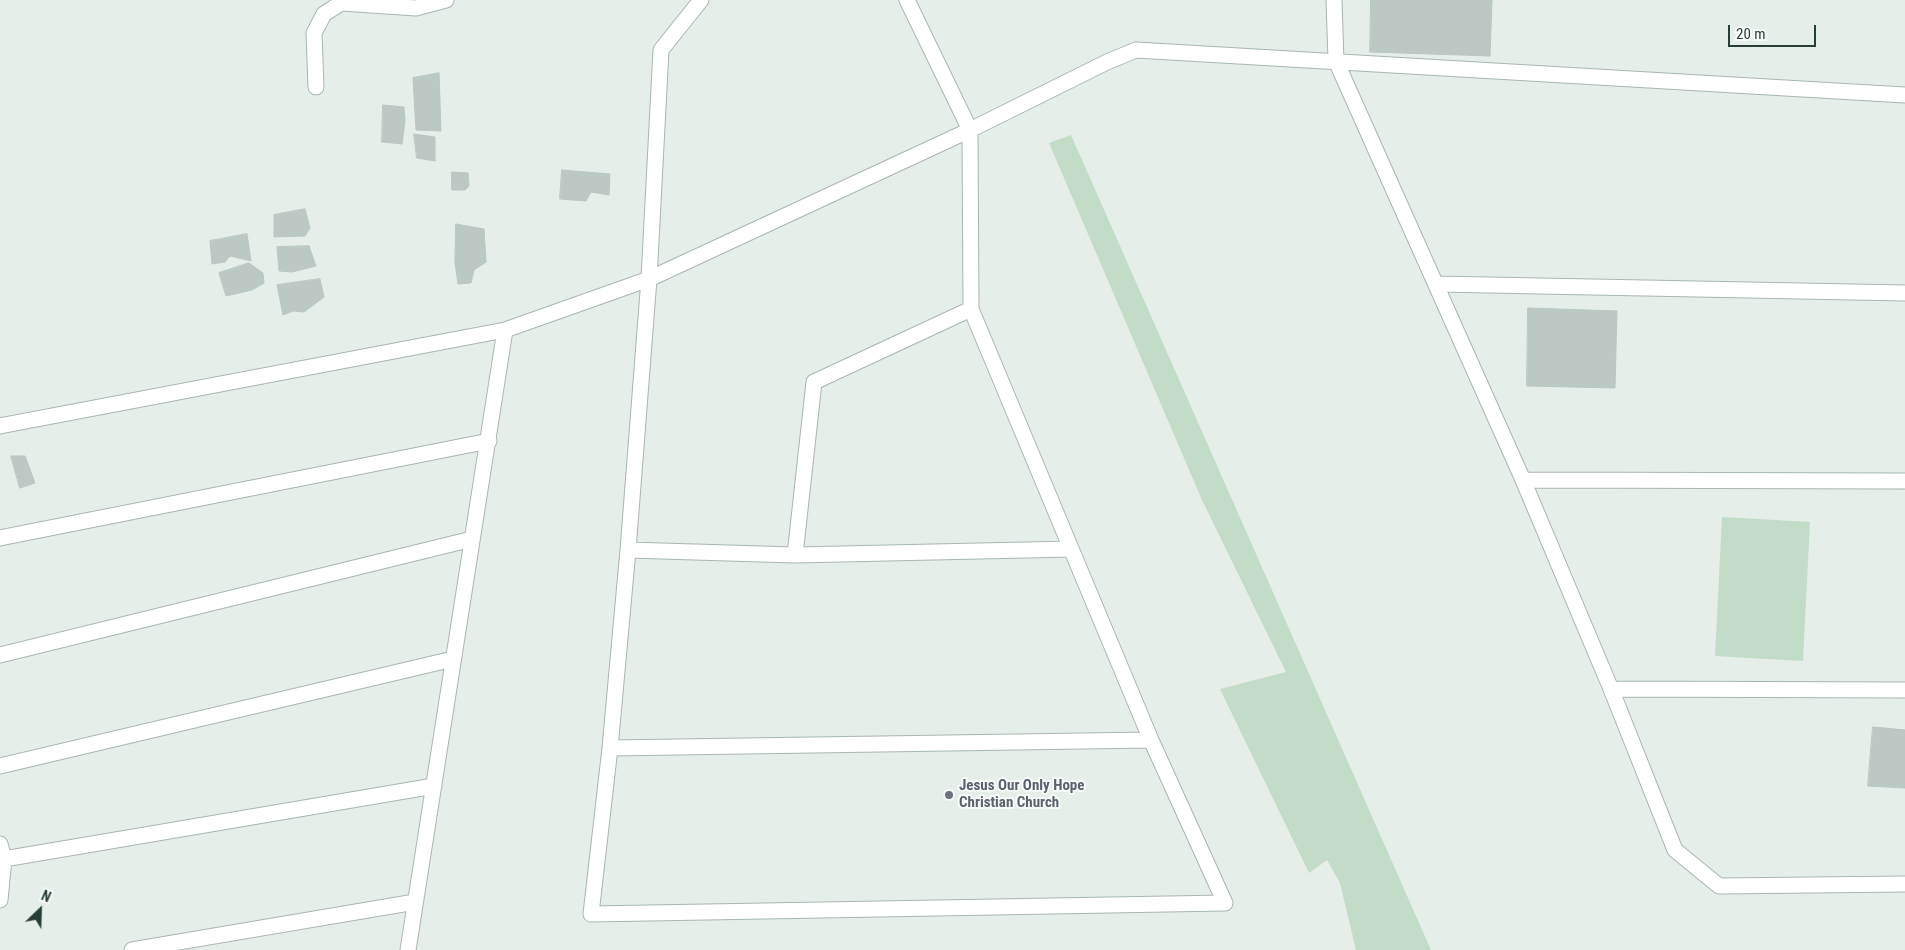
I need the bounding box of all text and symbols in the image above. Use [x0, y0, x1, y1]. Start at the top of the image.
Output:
scale bar [1730, 15, 1818, 47]
text: 20 m [1736, 25, 1766, 43]
place label: Jesus Our Only Hope Christian Church [959, 777, 1084, 812]
marker: Jesus Our Only Hope Christian Church [943, 789, 955, 801]
north arrow [15, 885, 65, 935]
text: N [39, 887, 53, 905]

